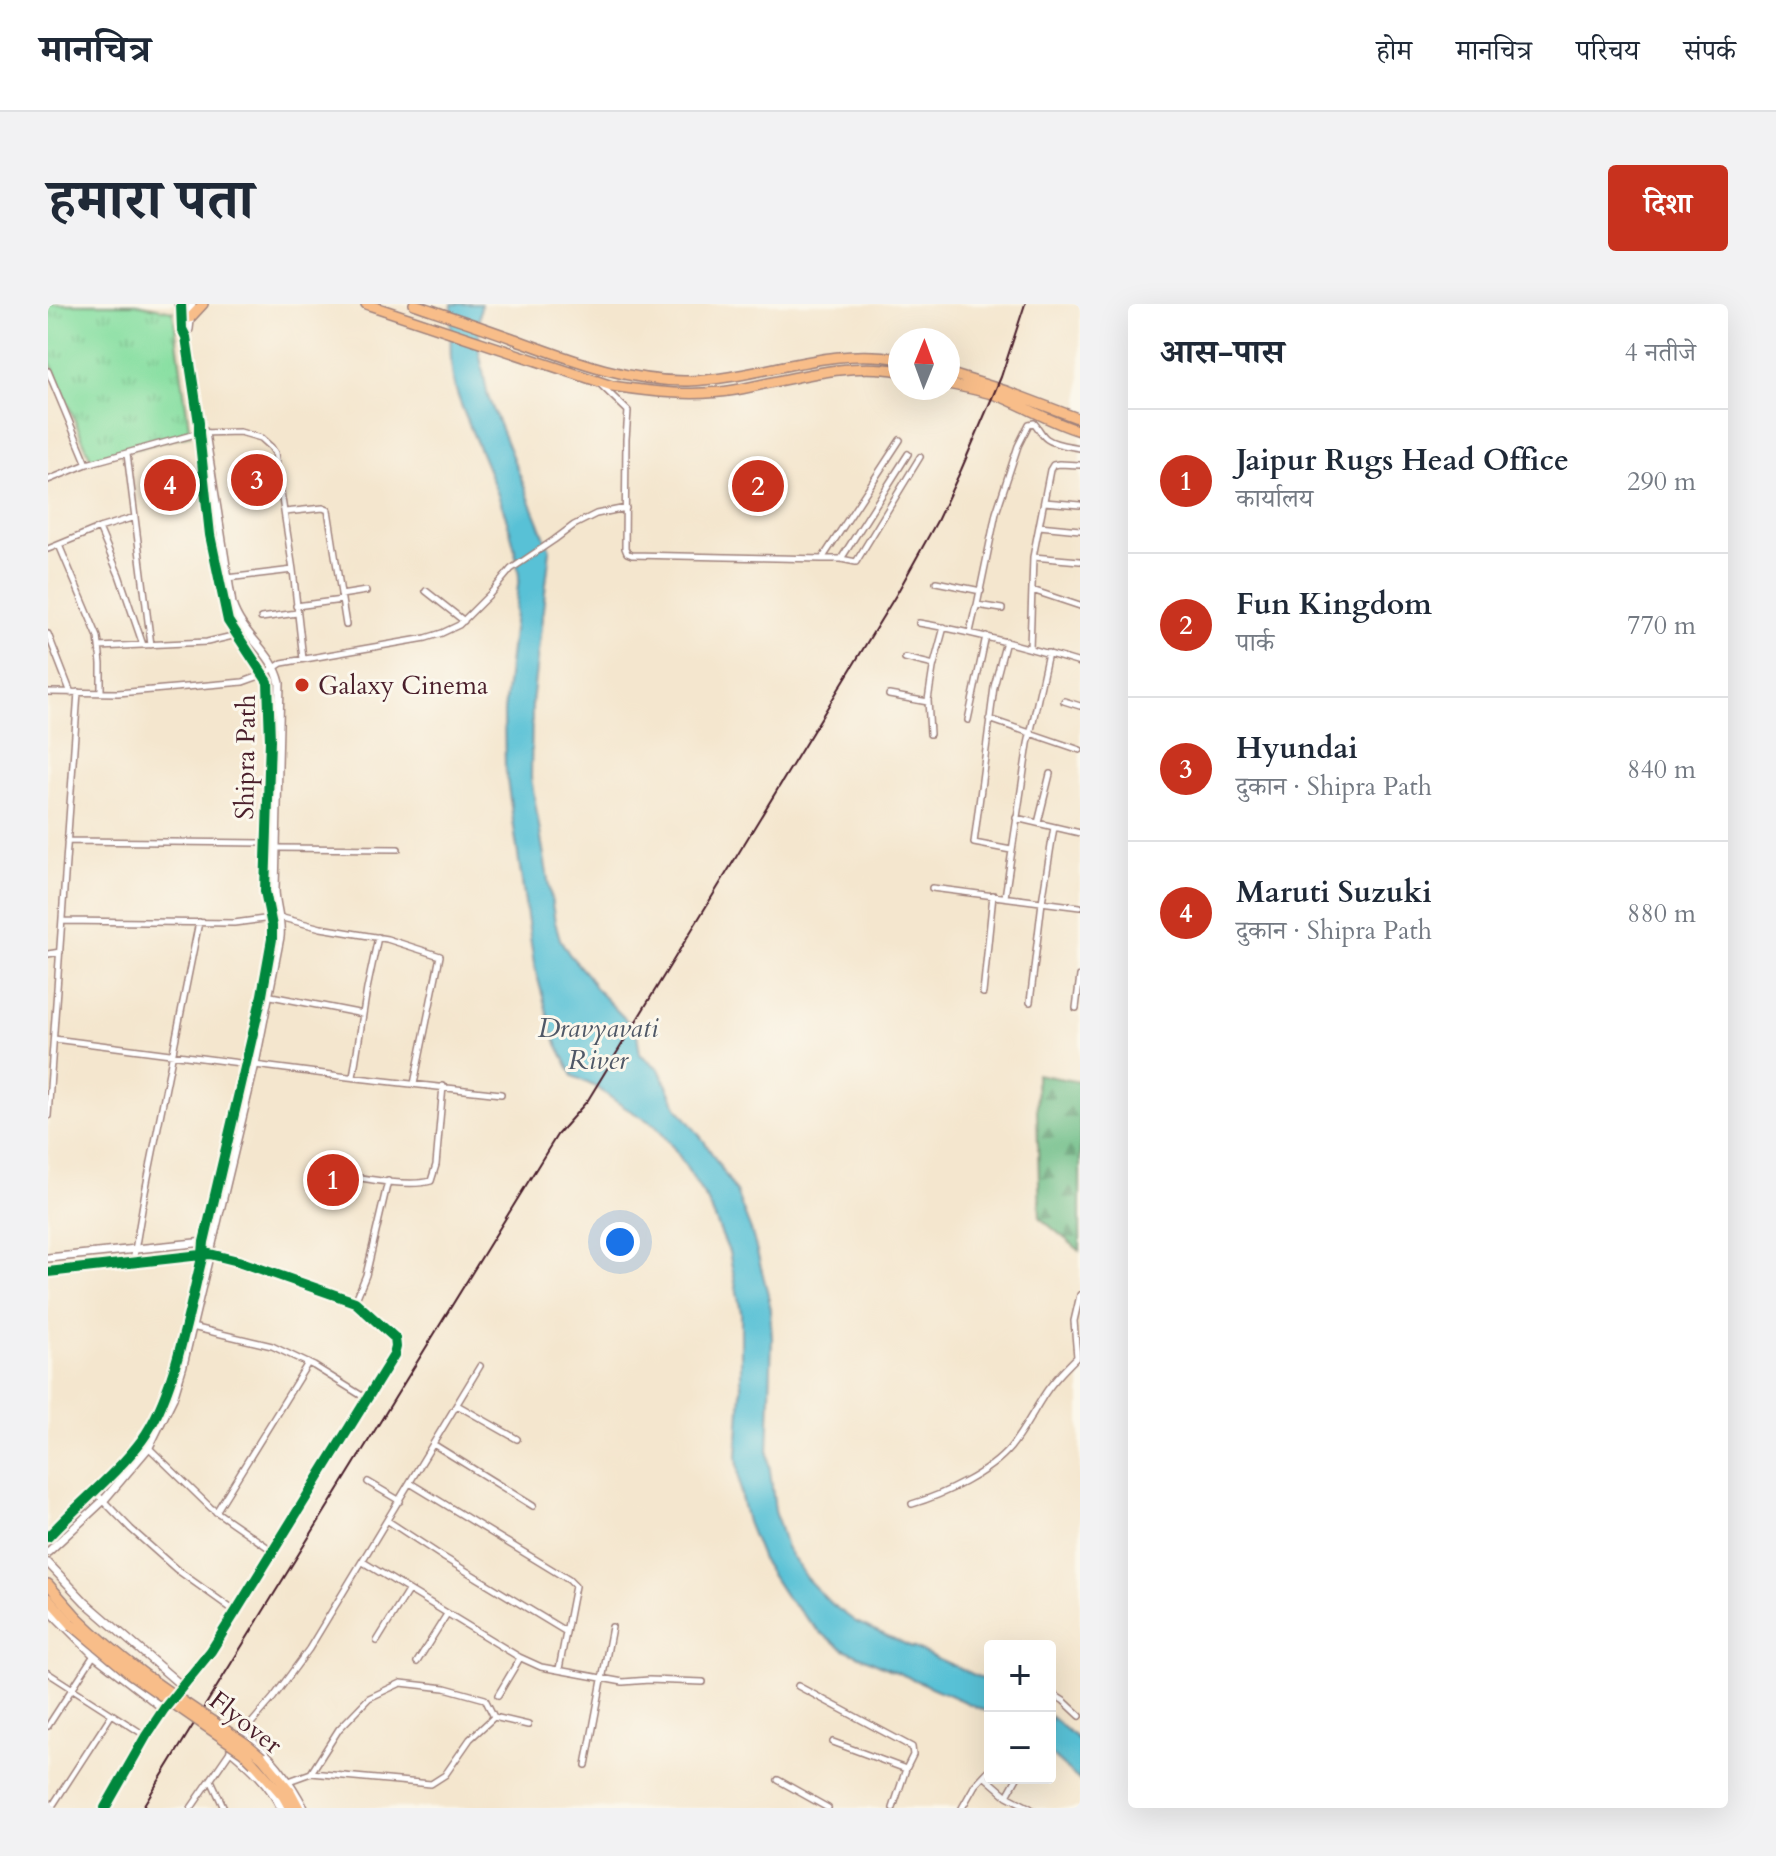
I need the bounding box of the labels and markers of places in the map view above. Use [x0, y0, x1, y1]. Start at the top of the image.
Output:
pin: 3 [231, 450, 283, 510]
pin: 4 [144, 455, 196, 515]
pin: 2 [732, 456, 784, 516]
place label: Galaxy Cinema [318, 668, 488, 703]
marker: Galaxy Cinema [293, 676, 311, 694]
pin: 1 [307, 1150, 359, 1210]

